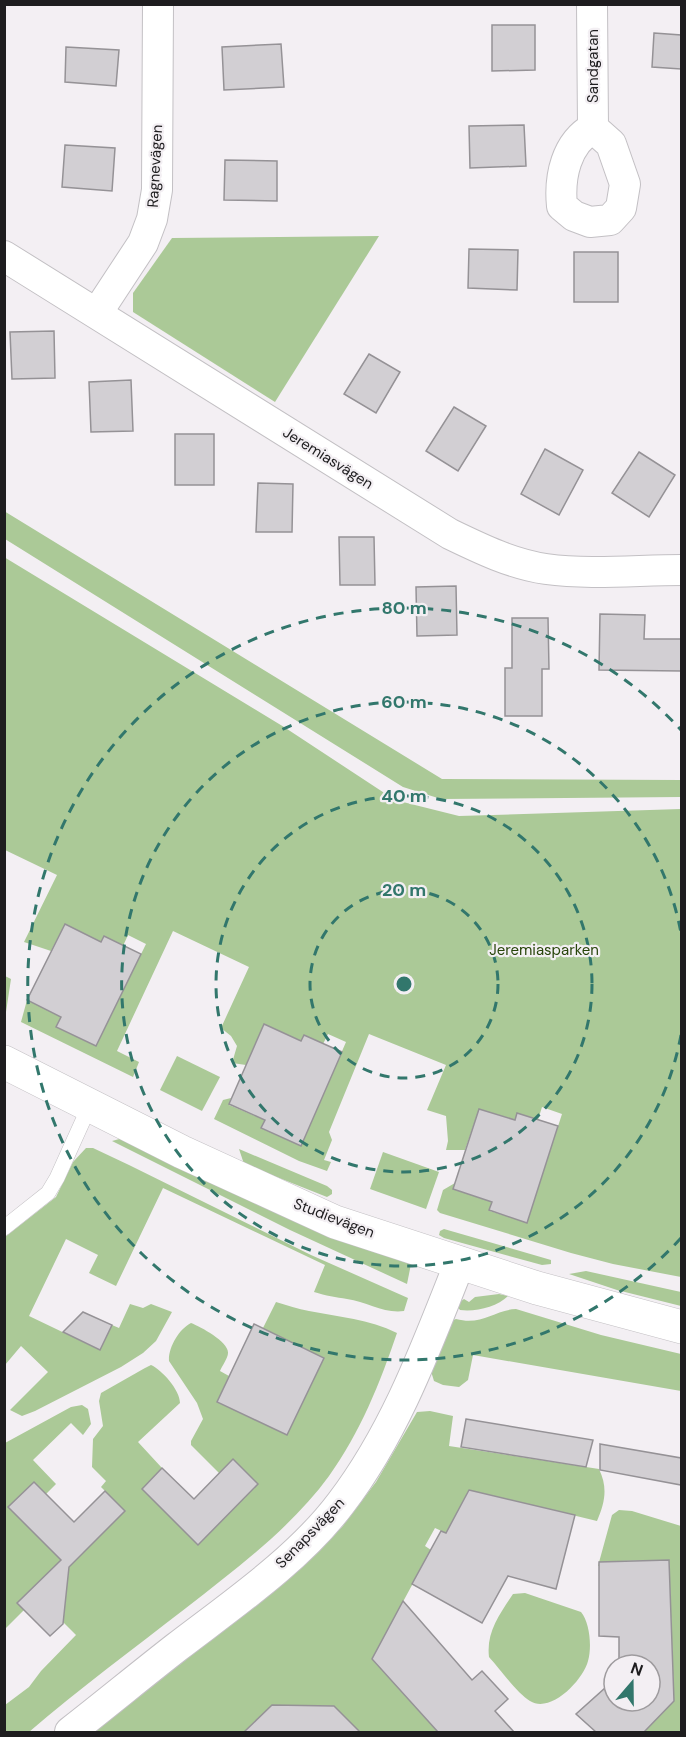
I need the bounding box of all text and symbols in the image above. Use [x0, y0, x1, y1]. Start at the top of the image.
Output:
street label: Sandgatan [583, 29, 603, 103]
street label: Ragnevägen [143, 124, 167, 208]
street label: Jeremiasvägen [279, 422, 377, 494]
text: 80 m [381, 596, 427, 620]
text: 60 m [381, 690, 427, 714]
text: 40 m [381, 784, 427, 808]
text: 20 m [382, 878, 426, 902]
park label: Jeremiasparken [489, 940, 599, 960]
centre of rings [394, 974, 414, 994]
street label: Studievägen [291, 1193, 377, 1243]
street label: Senapsvägen [271, 1493, 349, 1573]
north arrow [602, 1653, 662, 1713]
text: N [628, 1658, 646, 1681]

